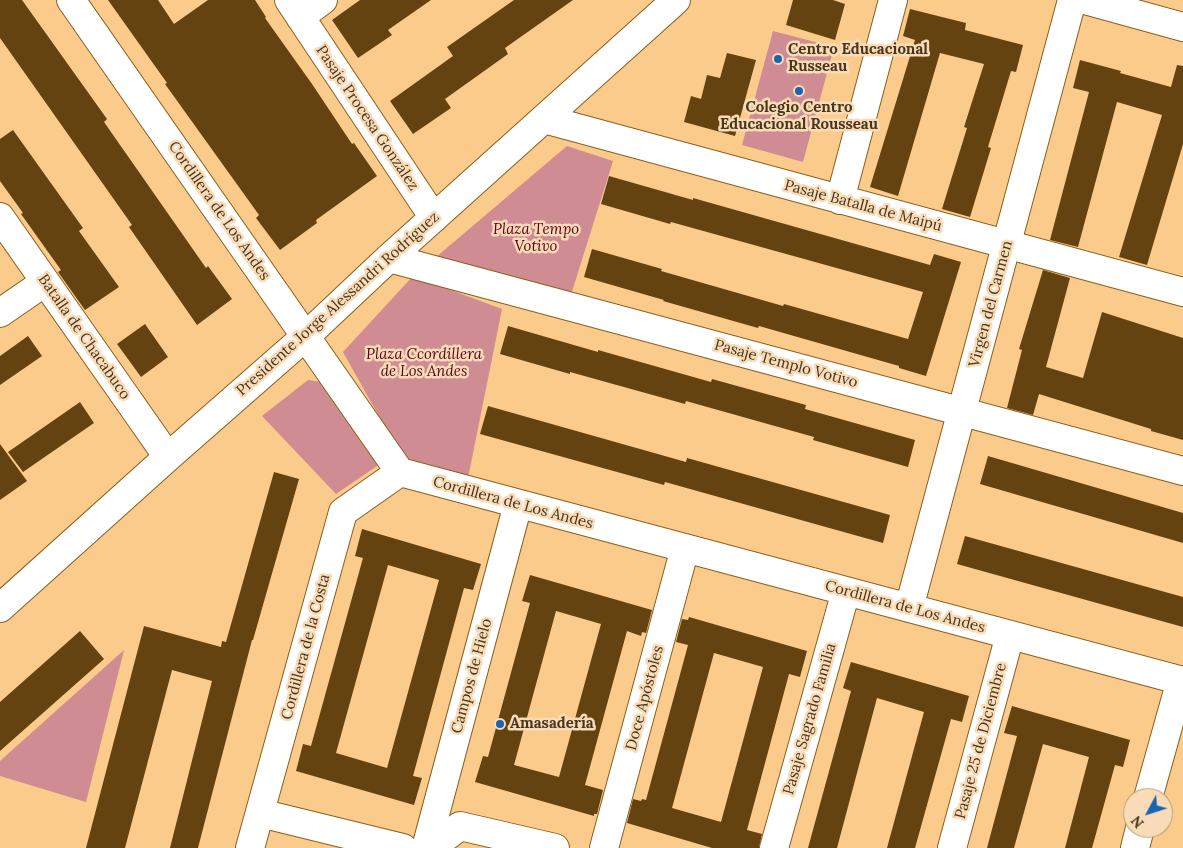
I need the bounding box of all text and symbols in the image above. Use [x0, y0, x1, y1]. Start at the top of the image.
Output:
place label: Centro Educacional Russeau [788, 41, 928, 76]
street label: Pasaje Procesa González [312, 42, 422, 194]
marker: Centro Educacional Russeau [772, 53, 784, 65]
marker: Colegio Centro Educacional Rousseau [793, 85, 805, 97]
place label: Colegio Centro Educacional Rousseau [720, 99, 878, 134]
street label: Cordillera de Los Andes [164, 138, 274, 284]
street label: Pasaje Batalla de Maipú [782, 176, 944, 236]
street label: Presidente Jorge Alessandri Rodríguez [233, 208, 443, 400]
park label: Plaza Tempo Votivo [493, 221, 579, 256]
street label: Virgen del Carmen [965, 239, 1017, 369]
street label: Batalla de Chacabuco [34, 271, 134, 403]
street label: Pasaje Templo Votivo [712, 336, 860, 392]
park label: Plaza Ccordillera de Los Andes [366, 346, 482, 381]
street label: Cordillera de Los Andes [431, 473, 595, 533]
street label: Cordillera de la Costa [278, 572, 334, 722]
street label: Cordillera de Los Andes [823, 577, 987, 637]
street label: Campos de Hielo [448, 617, 496, 735]
street label: Pasaje Sagrado Familia [780, 641, 840, 797]
street label: Doce Apóstoles [622, 644, 668, 752]
street label: Pasaje 25 de Diciembre [951, 661, 1011, 821]
place label: Amasadería [510, 715, 594, 733]
marker: Amasadería [494, 718, 506, 730]
north arrow [1123, 788, 1173, 838]
text: N [1127, 812, 1148, 832]

